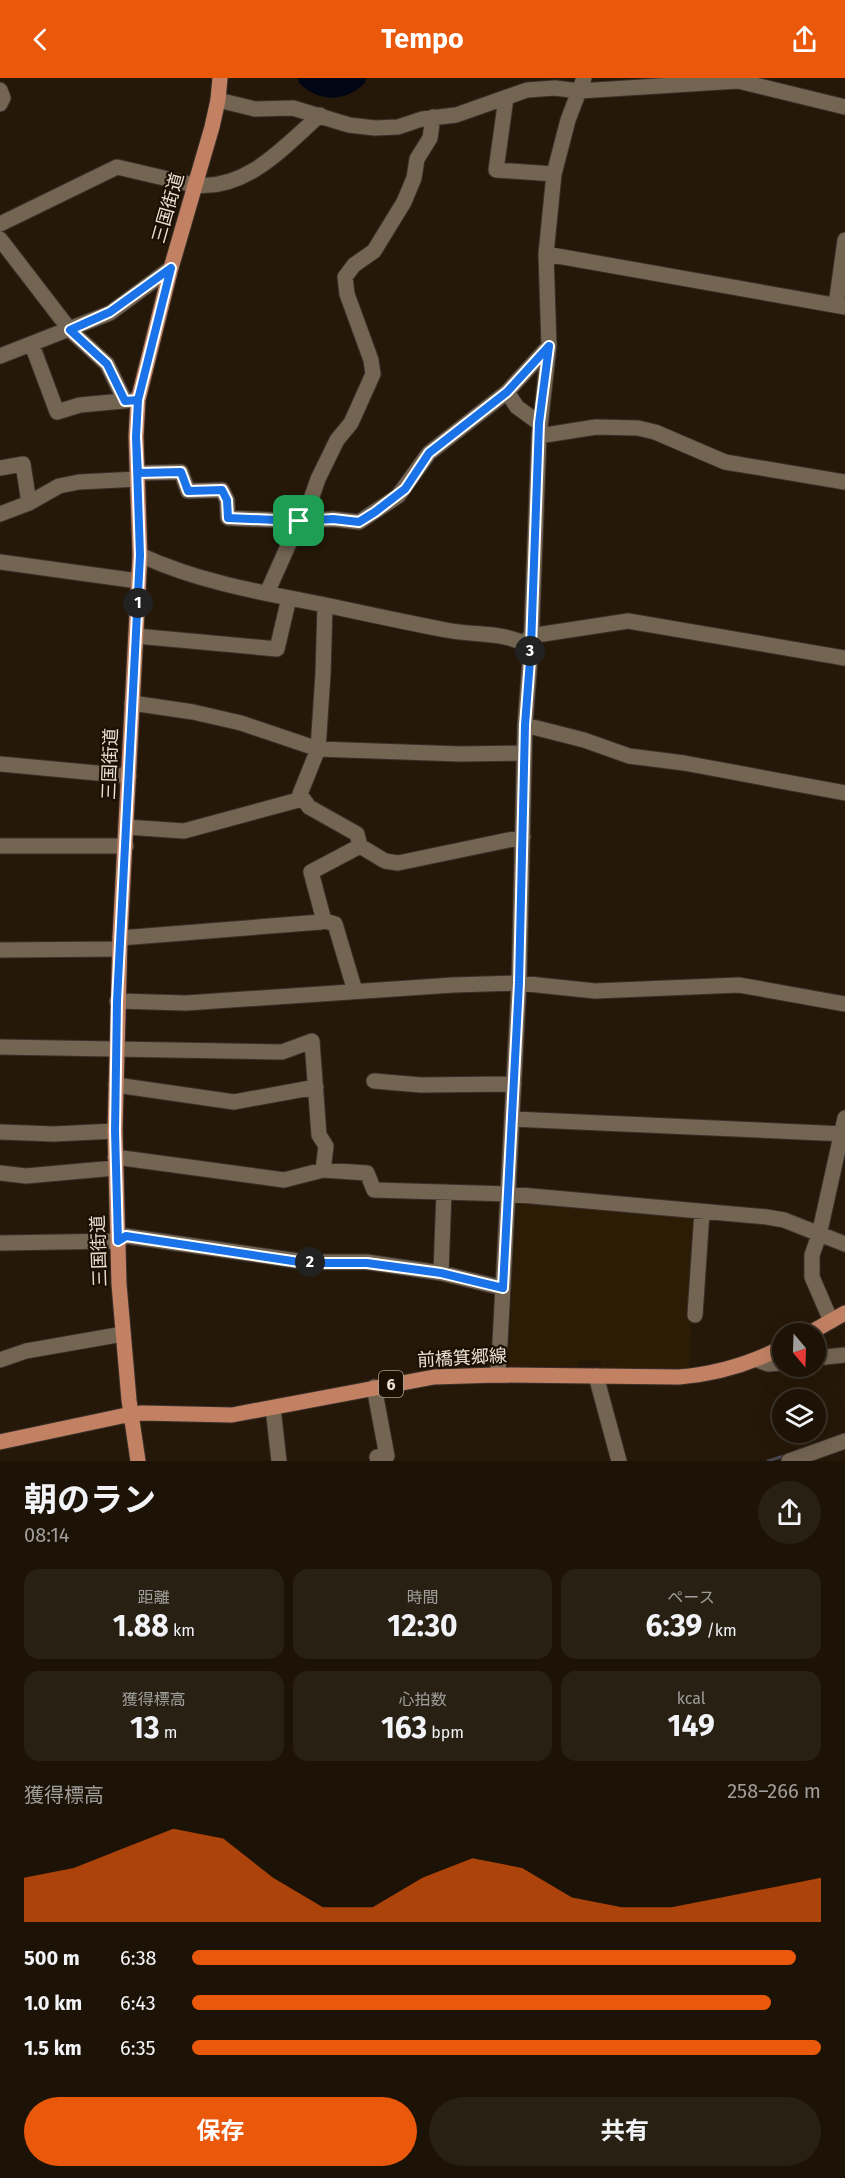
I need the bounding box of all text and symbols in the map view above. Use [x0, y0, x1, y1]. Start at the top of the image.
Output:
icon: back [24, 23, 57, 56]
text: Tempo [381, 23, 464, 55]
icon: share [788, 23, 821, 56]
street label: 三国街道 [148, 170, 188, 246]
pin [273, 495, 324, 546]
icon: arrive [282, 504, 315, 537]
pin: 1 [123, 588, 153, 618]
text: 1 [134, 593, 142, 612]
pin: 3 [515, 636, 545, 666]
text: 3 [526, 641, 534, 660]
street label: 三国街道 [98, 728, 122, 800]
street label: 三国街道 [87, 1215, 111, 1287]
pin: 2 [295, 1247, 325, 1277]
text: 2 [306, 1252, 314, 1271]
north arrow [772, 1323, 826, 1377]
map controls [772, 1323, 826, 1443]
street label: 前橋箕郷線 [416, 1345, 508, 1371]
road number: 6 [379, 1371, 403, 1397]
button: layers [772, 1389, 826, 1443]
text: 朝のラン [24, 1480, 156, 1520]
button: share [758, 1481, 821, 1544]
text: 08:14 [24, 1523, 69, 1547]
text: 距離 [138, 1588, 170, 1607]
text: 時間 [406, 1588, 439, 1607]
text: ペース [668, 1588, 715, 1607]
text: 1.88 [113, 1608, 169, 1644]
text: 12:30 [387, 1608, 458, 1644]
text: 6:39 [646, 1608, 702, 1644]
text: km [169, 1621, 195, 1640]
text: /km [702, 1621, 737, 1640]
text: kcal [677, 1689, 706, 1708]
text: 獲得標高 [122, 1690, 186, 1709]
text: 心拍数 [398, 1690, 447, 1709]
text: 149 [668, 1708, 715, 1744]
text: 13 [130, 1710, 160, 1746]
text: 163 [381, 1710, 427, 1746]
text: m [160, 1723, 178, 1742]
text: bpm [427, 1723, 464, 1742]
text: 258–266 m [727, 1779, 821, 1803]
text: 獲得標高 [24, 1783, 104, 1807]
text: 500 m [24, 1946, 80, 1970]
text: 6:38 [120, 1946, 157, 1970]
text: 1.0 km [24, 1991, 82, 2015]
text: 6:43 [120, 1991, 156, 2015]
text: 1.5 km [24, 2036, 82, 2060]
text: 6:35 [120, 2036, 156, 2060]
button: 保存 [24, 2097, 417, 2166]
button: 共有 [429, 2097, 821, 2166]

